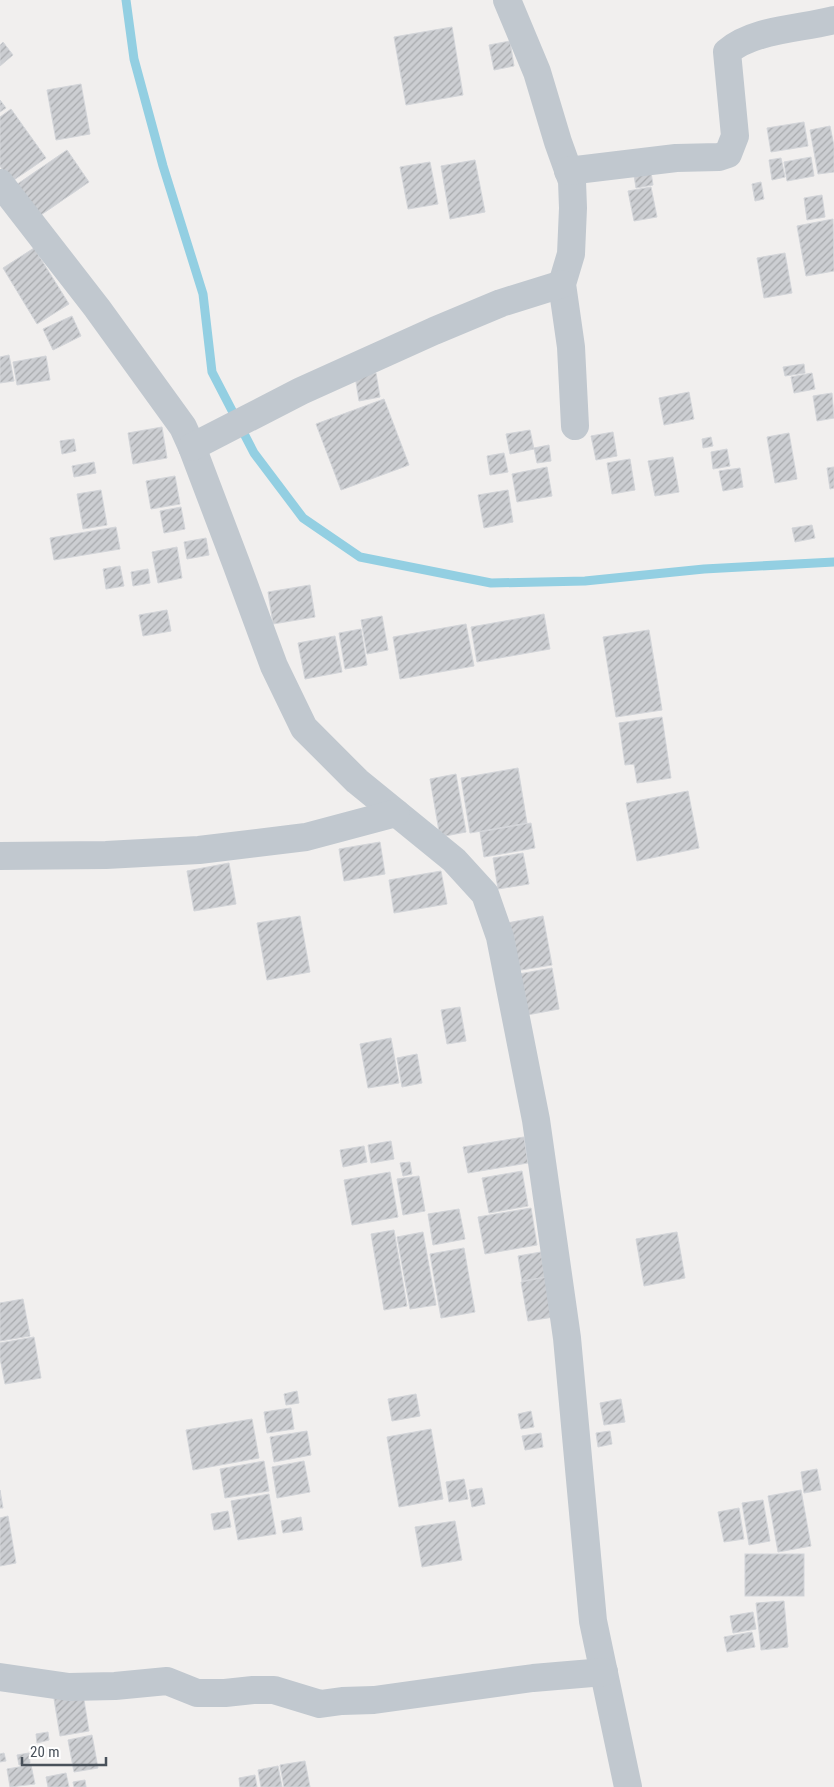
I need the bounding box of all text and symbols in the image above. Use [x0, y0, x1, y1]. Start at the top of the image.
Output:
scale bar [22, 1734, 106, 1766]
text: 20 m [30, 1743, 60, 1761]

